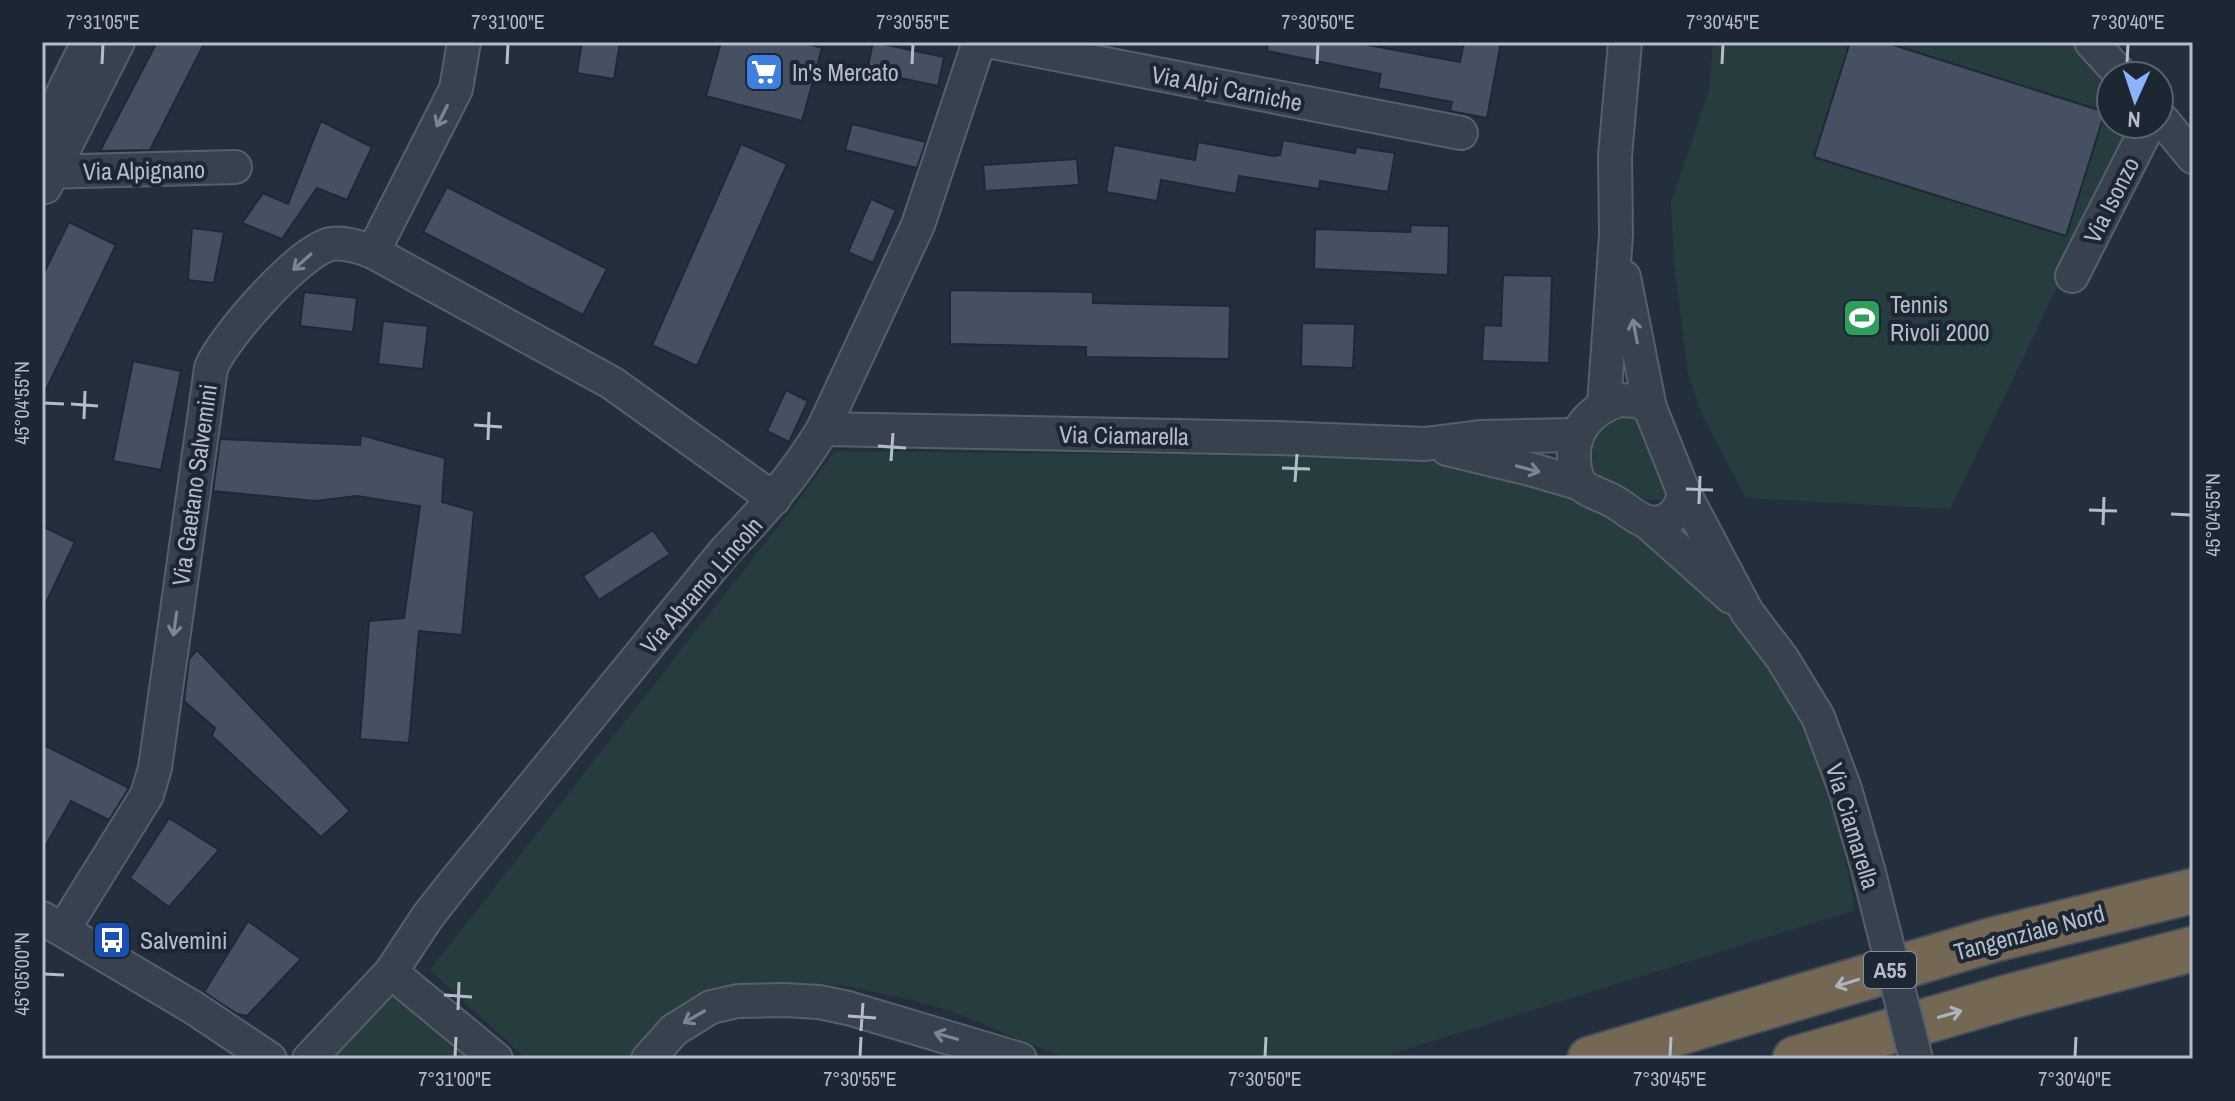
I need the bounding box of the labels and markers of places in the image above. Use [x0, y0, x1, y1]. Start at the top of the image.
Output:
supermarket icon: In's Mercato [743, 51, 785, 93]
place label: In's Mercato [792, 56, 899, 88]
place label: Tennis Rivoli 2000 [1890, 288, 1990, 348]
sports icon: Tennis Rivoli 2000 [1841, 297, 1883, 339]
bus stop icon: Salvemini [91, 919, 133, 961]
place label: Salvemini [140, 924, 228, 956]

